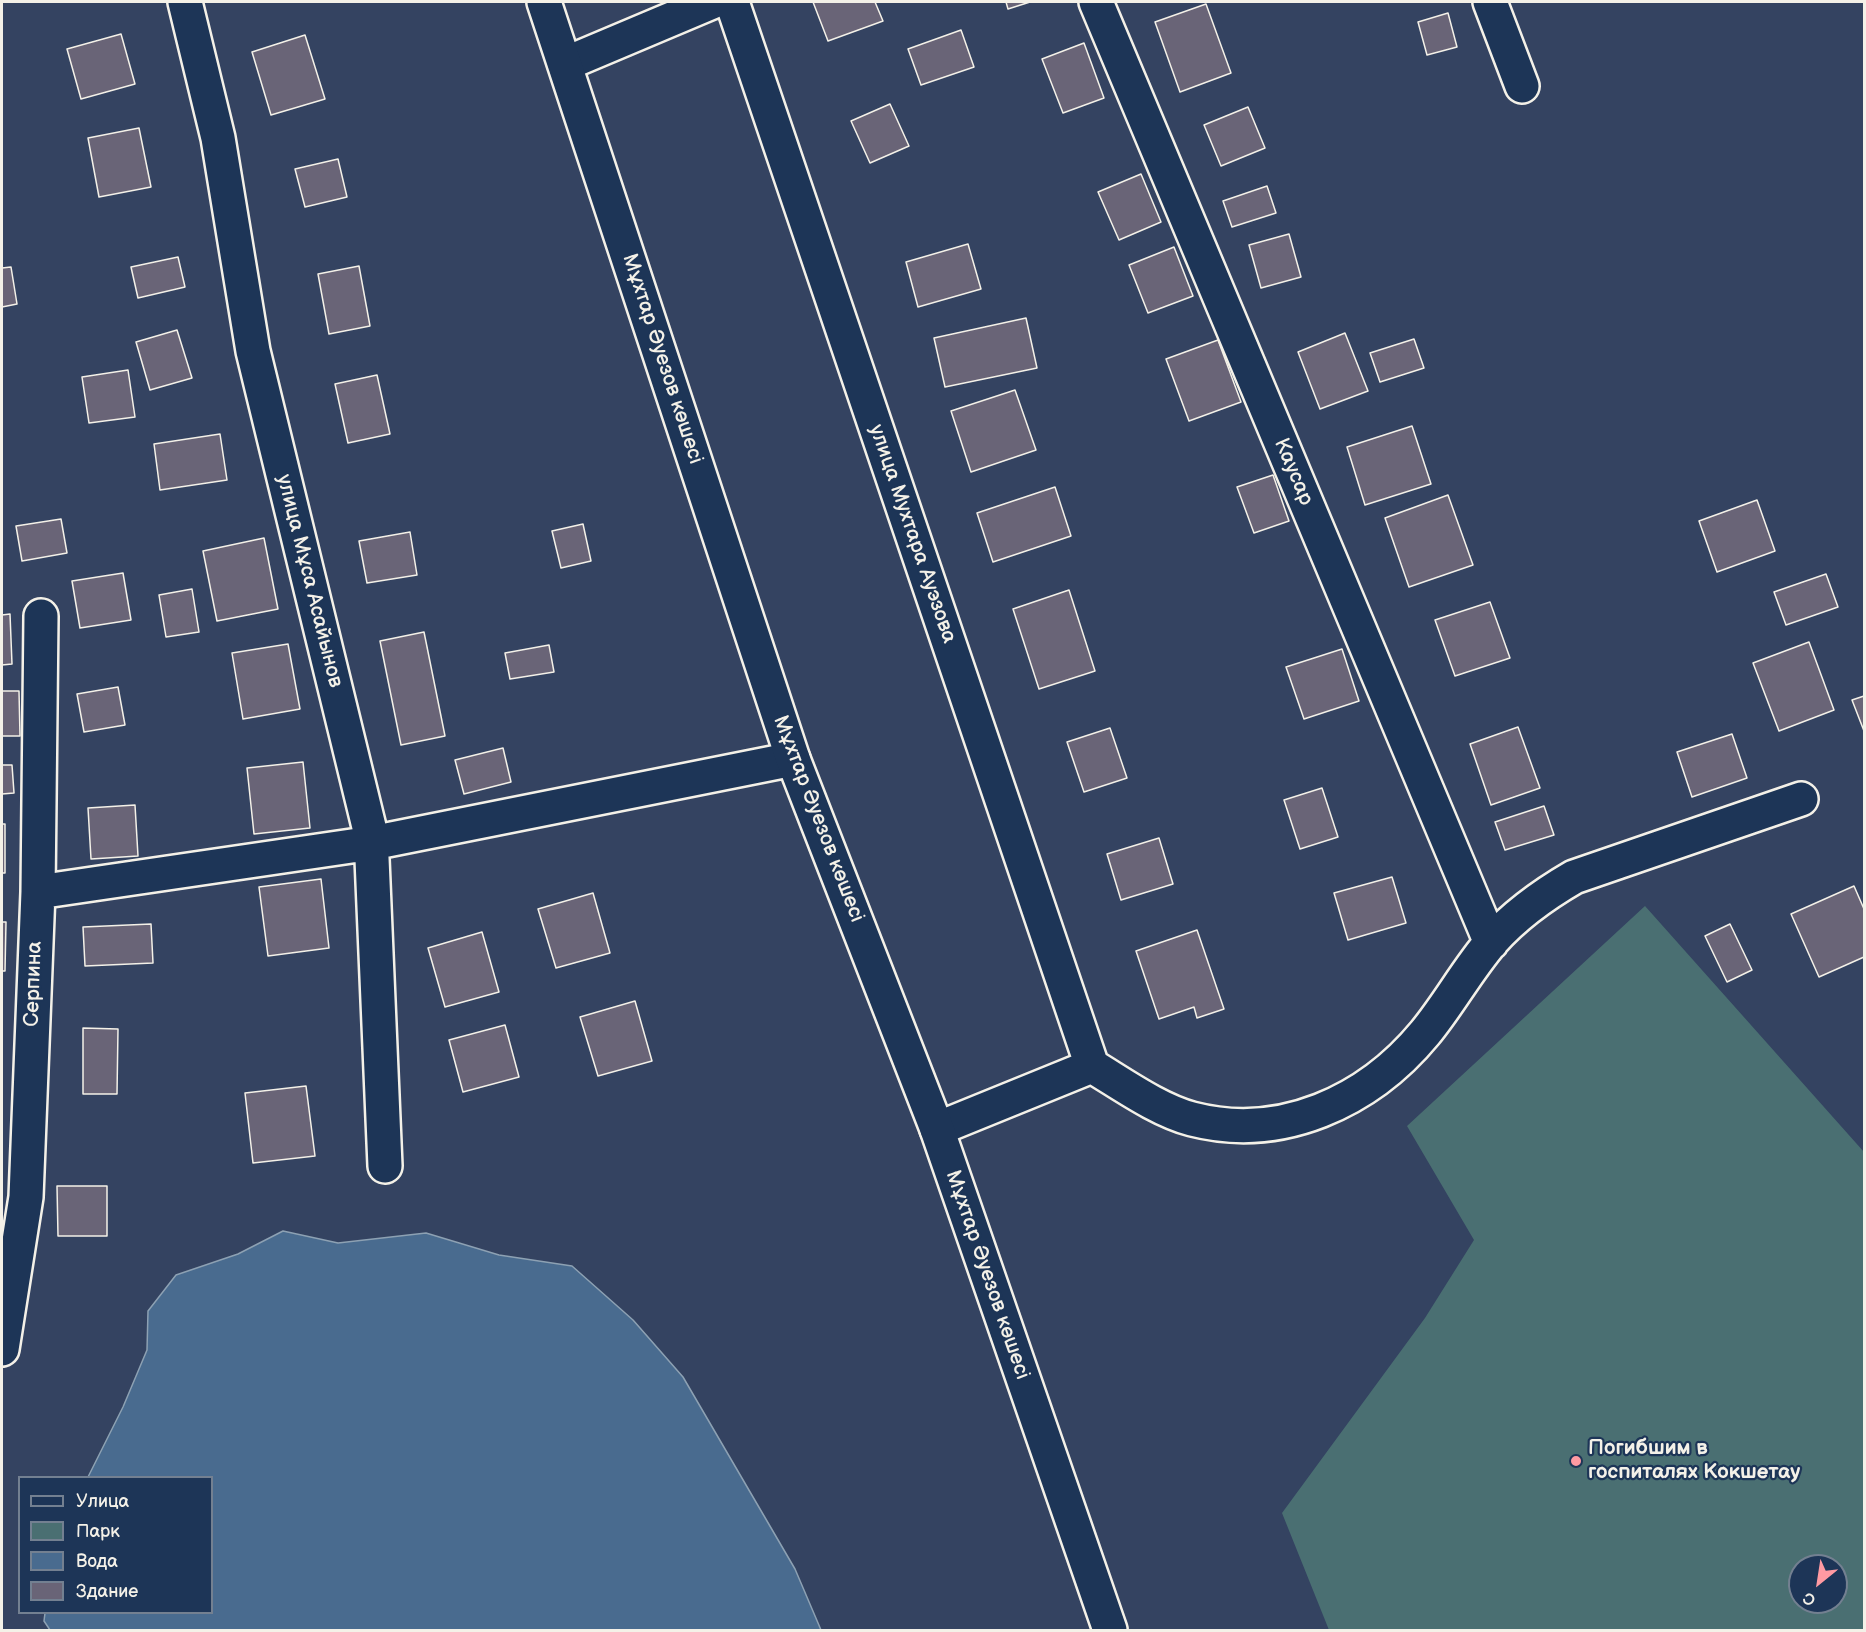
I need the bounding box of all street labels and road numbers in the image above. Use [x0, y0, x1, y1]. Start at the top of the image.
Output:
street label: Мұхтар Әуезов көшесі [616, 251, 708, 467]
street label: улица Мухтара Ауэзова [863, 421, 961, 647]
street label: Каусар [1268, 435, 1318, 509]
street label: улица Мұса Асайынов [270, 472, 348, 690]
street label: Мұхтар Әуезов көшесі [767, 712, 869, 926]
street label: Серпина [20, 941, 48, 1027]
street label: Мұхтар Әуезов көшесі [939, 1167, 1035, 1383]

